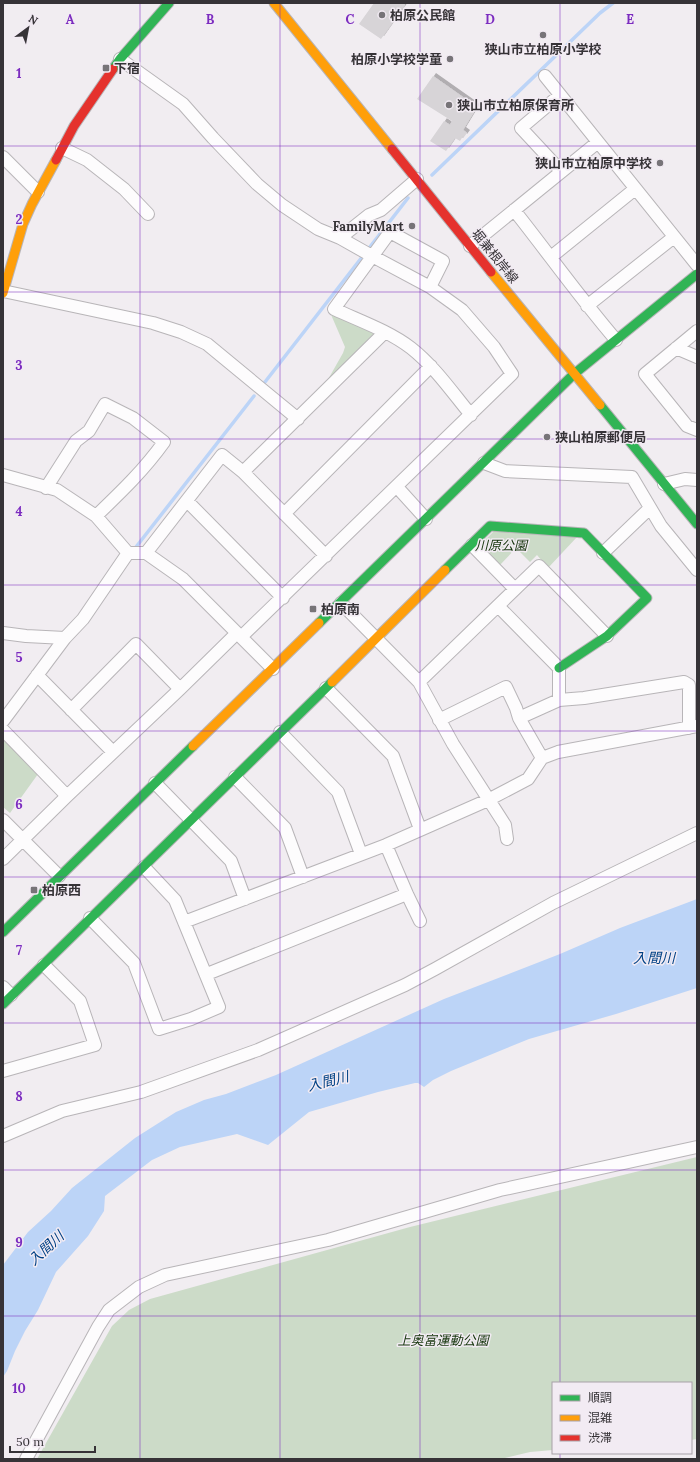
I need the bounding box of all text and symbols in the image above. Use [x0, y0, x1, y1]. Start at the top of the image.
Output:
place label: 柏原公民館 [390, 7, 455, 24]
north arrow [8, 8, 48, 48]
marker: 柏原公民館 [377, 10, 387, 20]
text: N [26, 11, 41, 28]
text: A [66, 11, 75, 28]
text: B [206, 11, 215, 28]
text: C [346, 11, 355, 28]
text: D [485, 11, 495, 28]
text: E [626, 11, 634, 28]
marker: 狭山市立柏原小学校 [538, 30, 548, 40]
place label: 狭山市立柏原小学校 [484, 41, 602, 58]
place label: 柏原小学校学童 [351, 51, 442, 68]
marker: 柏原小学校学童 [445, 54, 455, 64]
place label: 下宿 [114, 60, 140, 77]
marker: 下宿 [101, 63, 111, 73]
text: 1 [16, 65, 22, 82]
place label: 狭山市立柏原保育所 [457, 97, 574, 114]
marker: 狭山市立柏原保育所 [444, 100, 454, 110]
place label: 狭山市立柏原中学校 [535, 155, 652, 172]
marker: 狭山市立柏原中学校 [655, 158, 665, 168]
text: 2 [16, 211, 23, 228]
place label: FamilyMart [332, 218, 405, 235]
marker: FamilyMart [407, 221, 417, 231]
street label: 堀兼根岸線 [468, 225, 522, 287]
text: 3 [15, 357, 23, 374]
place label: 狭山柏原郵便局 [555, 429, 646, 446]
marker: 狭山柏原郵便局 [542, 432, 552, 442]
text: 4 [15, 503, 23, 520]
park label: 川原公園 [475, 537, 529, 554]
place label: 柏原南 [321, 601, 360, 618]
marker: 柏原南 [308, 604, 318, 614]
text: 5 [15, 649, 23, 666]
text: 6 [15, 796, 23, 813]
place label: 柏原西 [42, 882, 81, 899]
marker: 柏原西 [29, 885, 39, 895]
text: 7 [16, 942, 22, 959]
water label: 入間川 [633, 949, 677, 967]
water label: 入間川 [305, 1067, 352, 1095]
text: 8 [15, 1088, 23, 1105]
water label: 入間川 [25, 1226, 69, 1269]
text: 9 [15, 1234, 23, 1251]
park label: 上奥富運動公園 [397, 1332, 490, 1349]
text: 10 [12, 1380, 26, 1397]
legend [552, 1382, 692, 1454]
text: 順調 [588, 1390, 612, 1405]
text: 混雑 [588, 1410, 612, 1425]
scale bar [10, 1428, 95, 1454]
text: 渋滞 [588, 1430, 612, 1445]
text: 50 m [16, 1434, 44, 1449]

